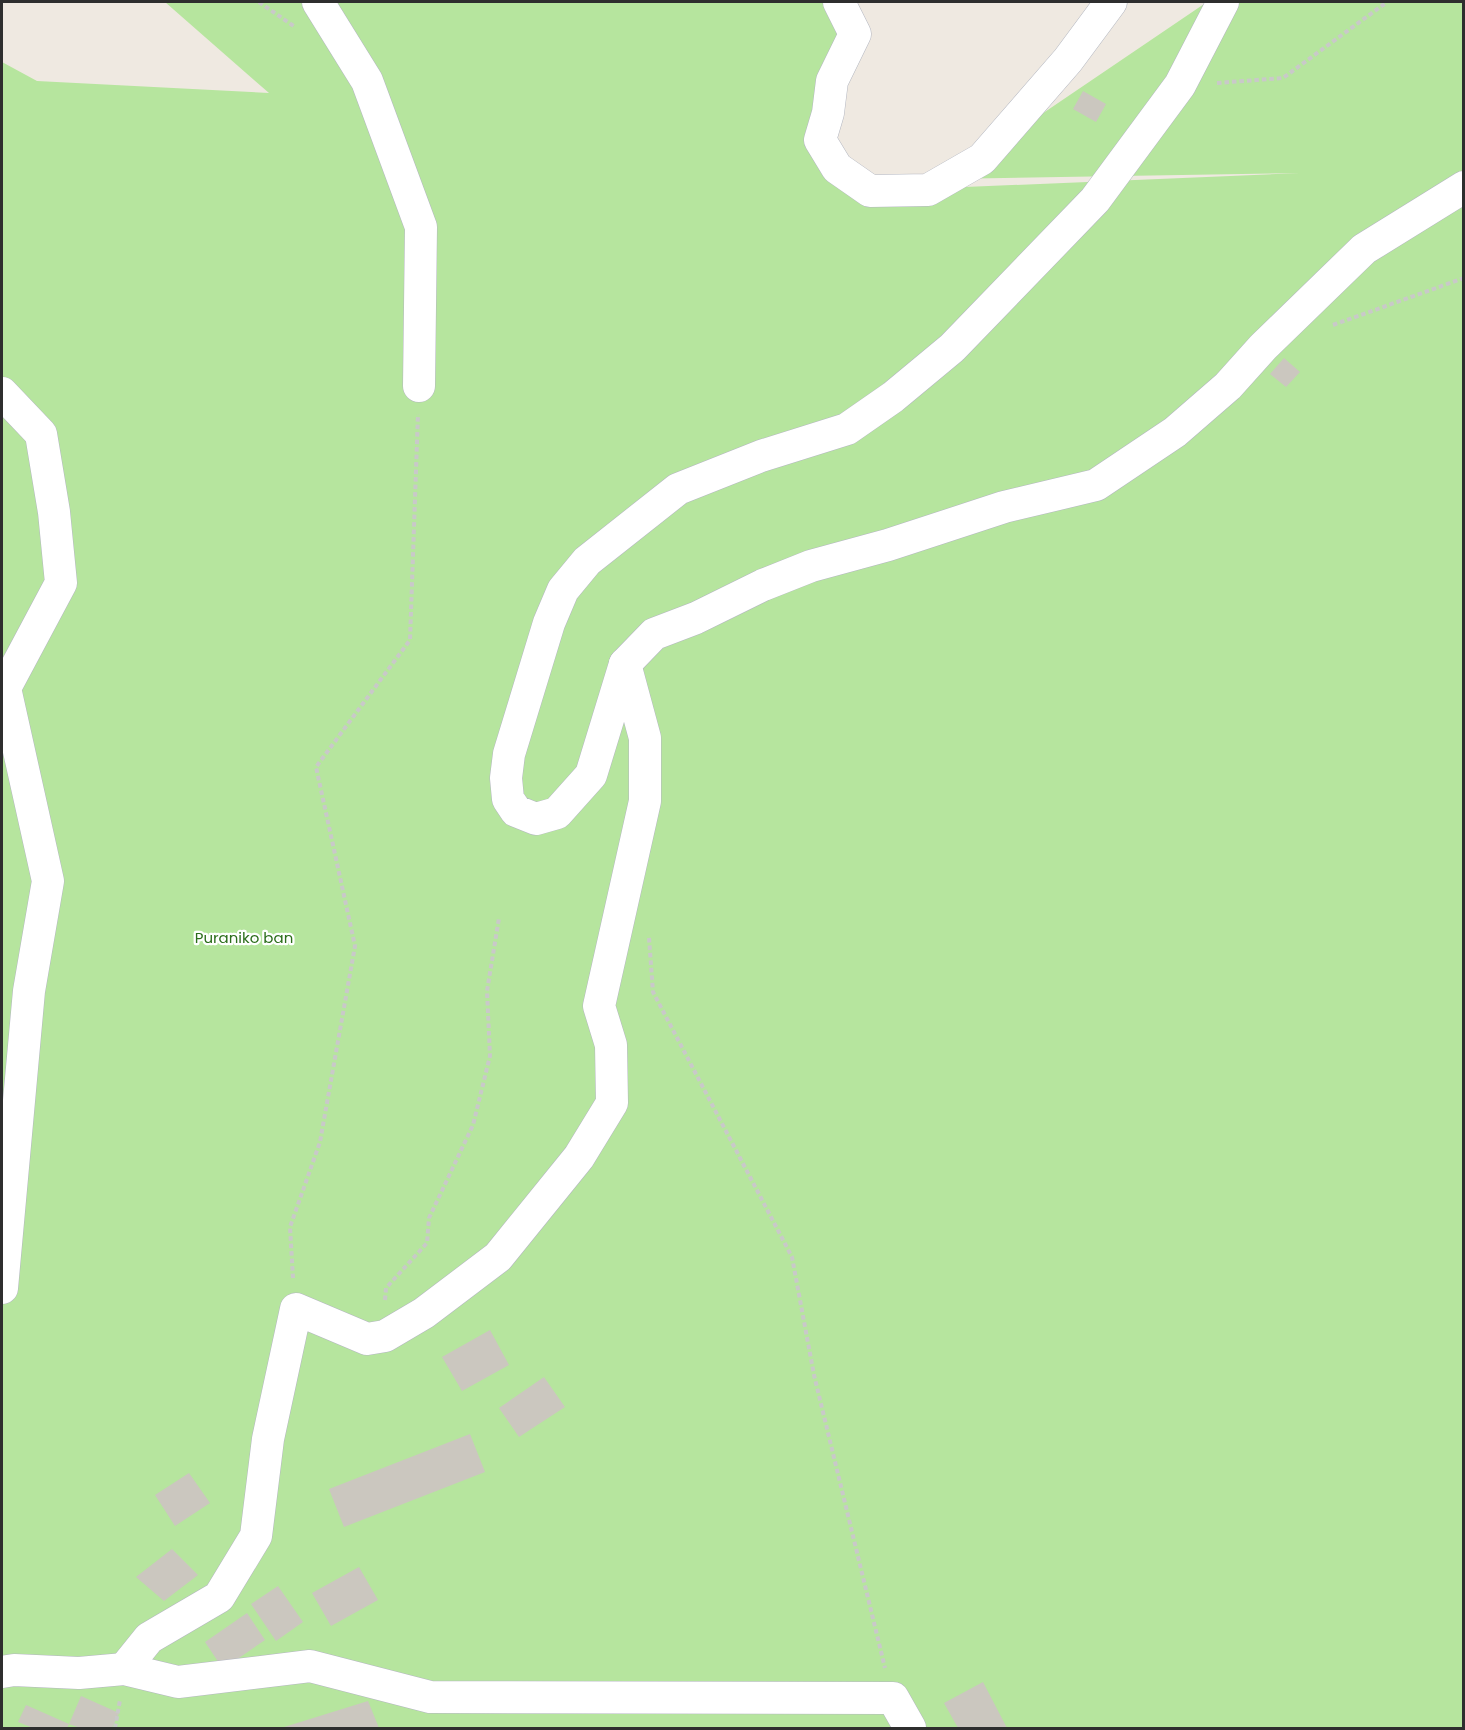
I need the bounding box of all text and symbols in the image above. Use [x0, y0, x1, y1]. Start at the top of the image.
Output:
park label: Puraniko ban [195, 927, 293, 948]

